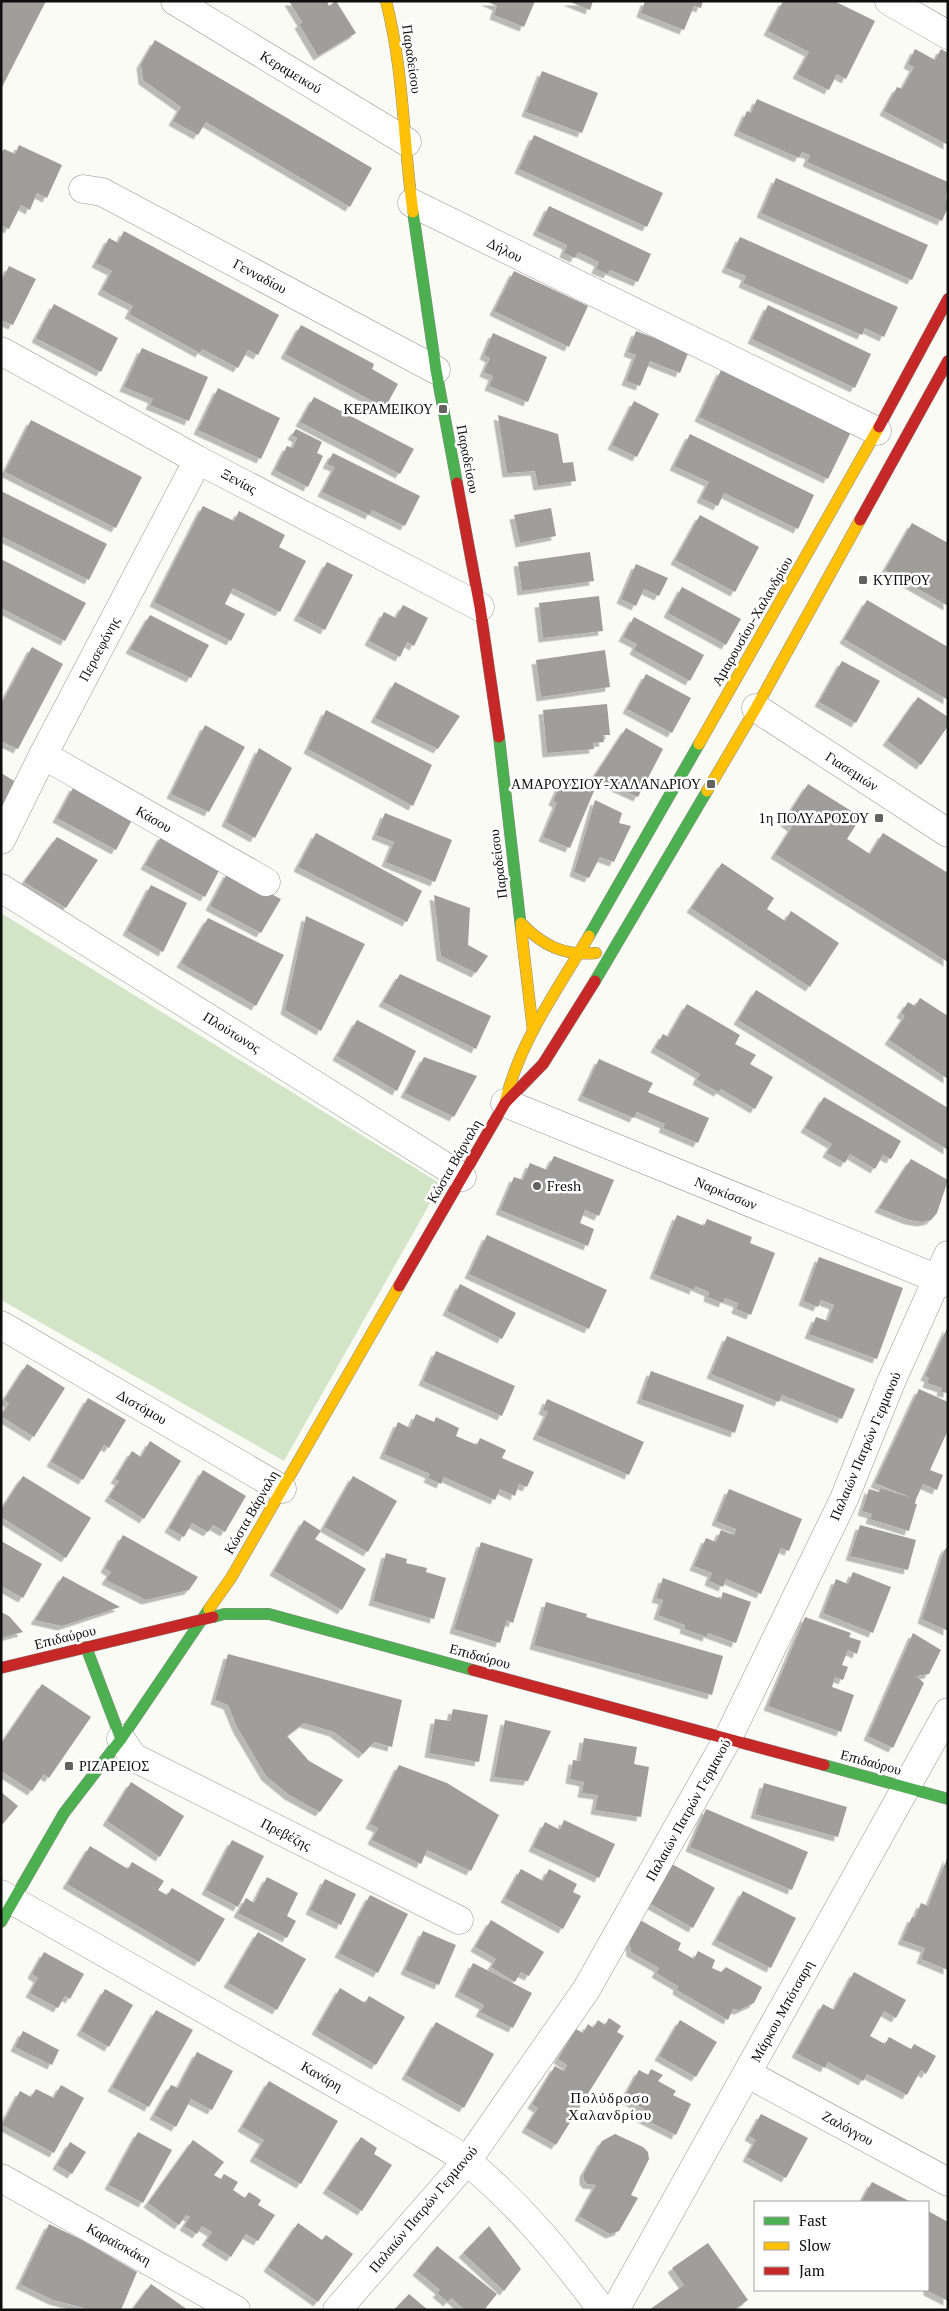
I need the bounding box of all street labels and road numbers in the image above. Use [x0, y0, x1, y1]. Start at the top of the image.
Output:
street label: Παραδείσου [398, 23, 427, 95]
street label: Κεραμεικού [257, 46, 326, 97]
street label: Δήλου [484, 233, 526, 266]
street label: Γενναδίου [230, 253, 290, 298]
street label: Παραδείσου [453, 423, 484, 495]
street label: Ξενίας [218, 463, 261, 498]
street label: Αμαρουσίου-Χαλανδρίου [707, 552, 797, 689]
street label: Περσεφόνης [74, 613, 124, 684]
street label: Γιασεμιών [822, 746, 882, 795]
street label: Κάσου [133, 801, 176, 836]
street label: Παραδείσου [484, 828, 511, 900]
street label: Πλούτωνος [200, 1006, 265, 1057]
street label: Κώστα Βάρναλη [422, 1115, 485, 1206]
street label: Ναρκίσσων [692, 1171, 760, 1214]
street label: Παλαιών Πατρών Γερμανού [825, 1368, 905, 1523]
street label: Διστόμου [114, 1385, 171, 1429]
street label: Κώστα Βάρναλη [219, 1466, 282, 1557]
street label: Επιδαύρου [32, 1620, 98, 1653]
street label: Επιδαύρου [447, 1638, 513, 1673]
street label: Παλαιών Πατρών Γερμανού [640, 1735, 735, 1884]
street label: Επιδαύρου [838, 1744, 904, 1779]
street label: Πρεβέζης [258, 1813, 315, 1855]
street label: Μάρκου Μπότσαρη [746, 1956, 817, 2065]
street label: Κανάρη [298, 2056, 346, 2095]
street label: Ζαλόγγου [819, 2106, 877, 2149]
street label: Παλαιών Πατρών Γερμανού [364, 2141, 481, 2276]
street label: Καραϊσκάκη [83, 2218, 155, 2269]

